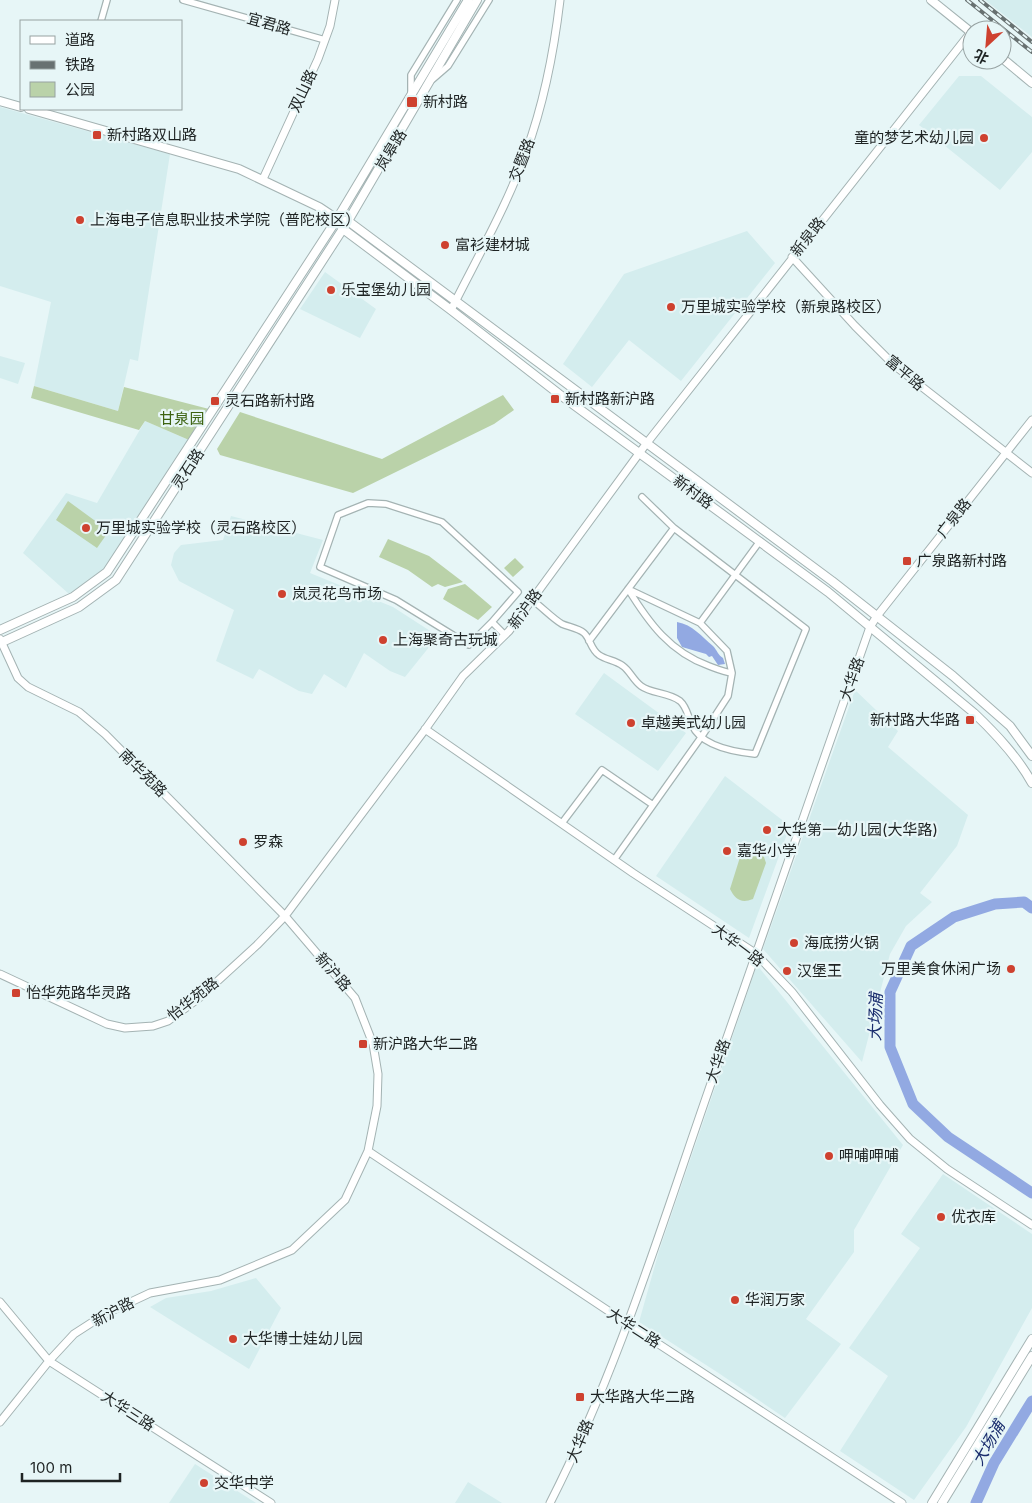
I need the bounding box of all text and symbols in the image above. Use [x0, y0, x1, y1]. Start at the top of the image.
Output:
street label: 宜君路 [245, 8, 293, 39]
legend [20, 20, 182, 110]
north arrow [962, 20, 1012, 70]
text: 道路 [65, 30, 95, 49]
text: 北 [971, 46, 991, 68]
text: 铁路 [65, 55, 95, 74]
street label: 双山路 [284, 66, 321, 115]
text: 公园 [65, 80, 95, 99]
place label: 新村路 [423, 92, 468, 111]
marker: 新村路 [405, 95, 419, 109]
place label: 新村路双山路 [107, 125, 197, 144]
street label: 岚皋路 [371, 126, 410, 174]
place label: 童的梦艺术幼儿园 [854, 128, 974, 147]
marker: 新村路双山路 [91, 129, 103, 141]
marker: 童的梦艺术幼儿园 [978, 132, 990, 144]
street label: 交暨路 [505, 135, 538, 184]
place label: 上海电子信息职业技术学院（普陀校区） [90, 210, 360, 229]
street label: 新泉路 [786, 213, 829, 260]
marker: 上海电子信息职业技术学院（普陀校区） [74, 214, 86, 226]
place label: 富衫建材城 [455, 235, 530, 254]
marker: 富衫建材城 [439, 239, 451, 251]
place label: 乐宝堡幼儿园 [341, 280, 431, 299]
marker: 乐宝堡幼儿园 [325, 284, 337, 296]
place label: 万里城实验学校（新泉路校区） [681, 297, 891, 316]
marker: 万里城实验学校（新泉路校区） [665, 301, 677, 313]
street label: 富平路 [882, 351, 929, 394]
place label: 新村路新沪路 [565, 389, 655, 408]
place label: 灵石路新村路 [225, 391, 315, 410]
marker: 新村路新沪路 [549, 393, 561, 405]
marker: 灵石路新村路 [209, 395, 221, 407]
park label: 甘泉园 [159, 409, 205, 428]
street label: 灵石路 [167, 445, 208, 493]
street label: 新村路 [670, 470, 717, 513]
street label: 广泉路 [932, 494, 975, 541]
place label: 万里城实验学校（灵石路校区） [96, 518, 306, 537]
marker: 万里城实验学校（灵石路校区） [80, 522, 92, 534]
place label: 广泉路新村路 [917, 551, 1007, 570]
marker: 广泉路新村路 [901, 555, 913, 567]
place label: 岚灵花鸟市场 [292, 584, 382, 603]
street label: 新沪路 [504, 585, 546, 632]
marker: 岚灵花鸟市场 [276, 588, 288, 600]
place label: 上海聚奇古玩城 [393, 630, 498, 649]
marker: 上海聚奇古玩城 [377, 634, 389, 646]
street label: 大华路 [835, 654, 868, 703]
place label: 新村路大华路 [870, 710, 960, 729]
place label: 卓越美式幼儿园 [641, 713, 746, 732]
marker: 新村路大华路 [964, 714, 976, 726]
marker: 卓越美式幼儿园 [625, 717, 637, 729]
street label: 南华苑路 [115, 745, 171, 801]
place label: 大华第一幼儿园(大华路) [777, 820, 938, 839]
marker: 大华第一幼儿园(大华路) [761, 824, 773, 836]
place label: 罗森 [253, 832, 283, 851]
marker: 罗森 [237, 836, 249, 848]
place label: 嘉华小学 [737, 841, 797, 860]
marker: 嘉华小学 [721, 845, 733, 857]
street label: 大华一路 [709, 919, 768, 970]
place label: 海底捞火锅 [804, 933, 879, 952]
marker: 海底捞火锅 [788, 937, 800, 949]
street label: 新沪路 [311, 948, 355, 995]
place label: 万里美食休闲广场 [881, 959, 1001, 978]
place label: 汉堡王 [797, 961, 842, 980]
marker: 万里美食休闲广场 [1005, 963, 1017, 975]
marker: 汉堡王 [781, 965, 793, 977]
street label: 怡华苑路 [163, 973, 222, 1025]
place label: 怡华苑路华灵路 [26, 983, 131, 1002]
marker: 怡华苑路华灵路 [10, 987, 22, 999]
water label: 大场浦 [864, 990, 886, 1041]
place label: 新沪路大华二路 [373, 1034, 478, 1053]
street label: 大华路 [701, 1036, 734, 1085]
marker: 新沪路大华二路 [357, 1038, 369, 1050]
place label: 呷哺呷哺 [839, 1146, 899, 1165]
marker: 呷哺呷哺 [823, 1150, 835, 1162]
place label: 优衣库 [951, 1207, 996, 1226]
marker: 优衣库 [935, 1211, 947, 1223]
place label: 华润万家 [745, 1290, 805, 1309]
street label: 新沪路 [88, 1293, 137, 1331]
marker: 华润万家 [729, 1294, 741, 1306]
street label: 大华二路 [604, 1303, 665, 1352]
place label: 大华博士娃幼儿园 [243, 1329, 363, 1348]
marker: 大华博士娃幼儿园 [227, 1333, 239, 1345]
street label: 大华三路 [98, 1386, 159, 1435]
place label: 大华路大华二路 [590, 1387, 695, 1406]
marker: 大华路大华二路 [574, 1391, 586, 1403]
water label: 大场浦 [967, 1415, 1010, 1469]
street label: 大华路 [562, 1416, 597, 1465]
scale bar [22, 1450, 120, 1482]
text: 100 m [30, 1458, 72, 1477]
place label: 交华中学 [214, 1473, 274, 1492]
marker: 交华中学 [198, 1477, 210, 1489]

